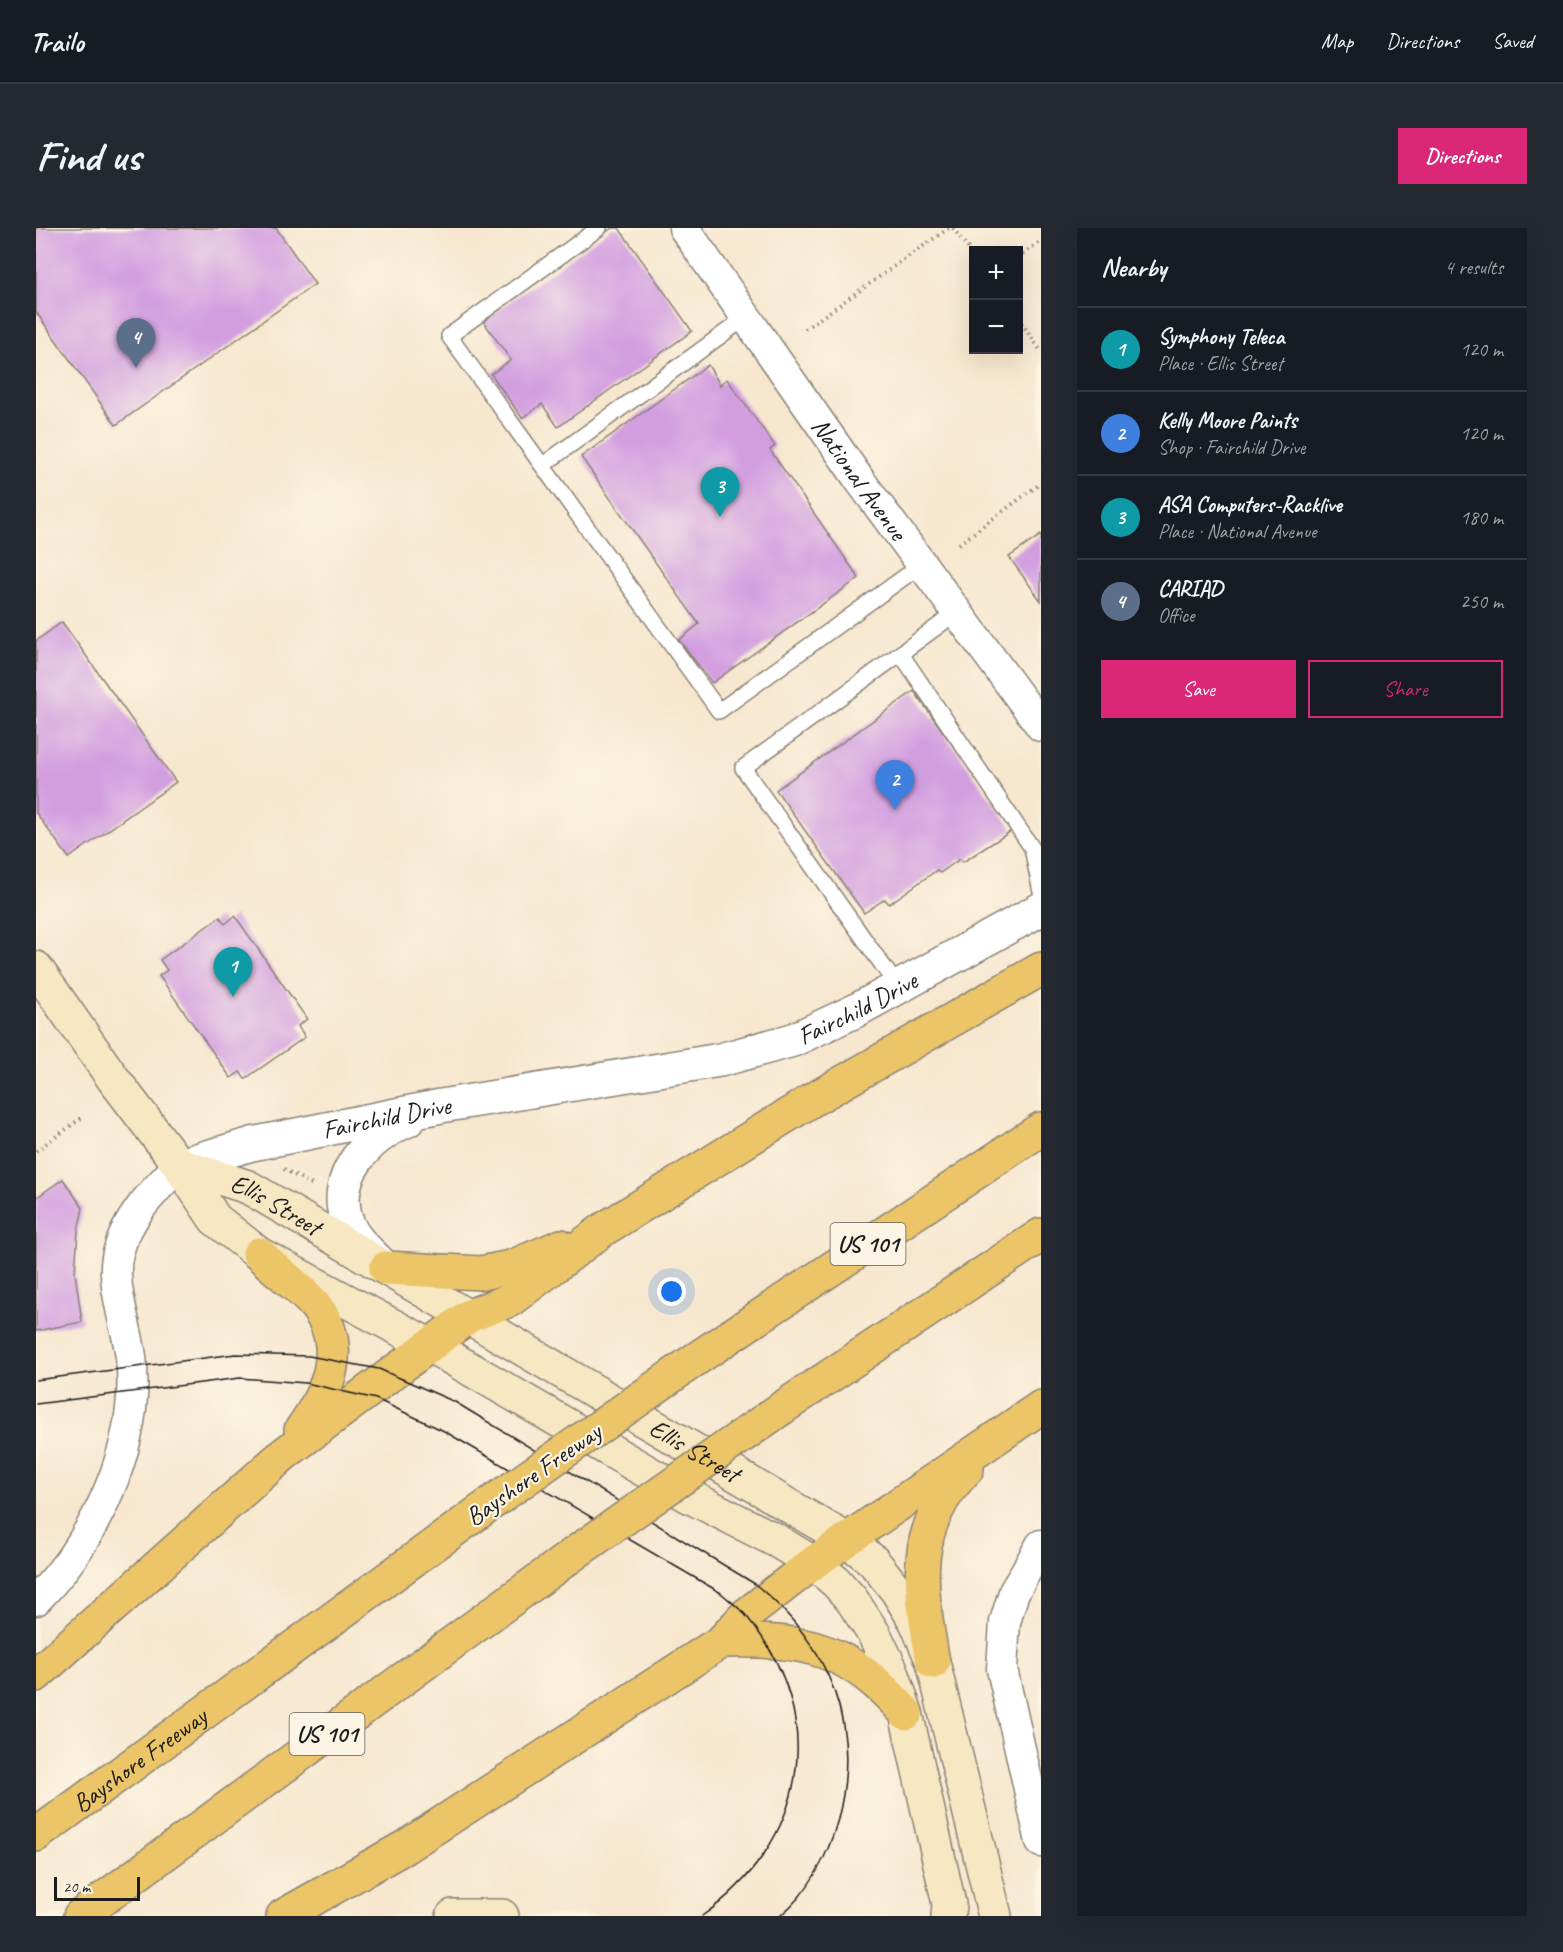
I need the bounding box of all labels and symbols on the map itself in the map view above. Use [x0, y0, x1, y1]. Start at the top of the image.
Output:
pin: 4 [116, 318, 156, 368]
street label: National Avenue [804, 411, 916, 549]
pin: 3 [700, 468, 740, 517]
pin: 2 [876, 760, 914, 810]
pin: 1 [214, 948, 252, 997]
street label: Fairchild Drive [792, 963, 924, 1053]
street label: Fairchild Drive [319, 1088, 454, 1146]
street label: Ellis Street [227, 1167, 330, 1245]
road number: US 101 [830, 1223, 906, 1265]
your location [657, 1277, 686, 1306]
street label: Ellis Street [643, 1411, 749, 1492]
street label: Bayshore Freeway [459, 1414, 609, 1533]
street label: Bayshore Freeway [66, 1699, 215, 1820]
road number: US 101 [290, 1713, 364, 1755]
scale bar [54, 1874, 140, 1902]

